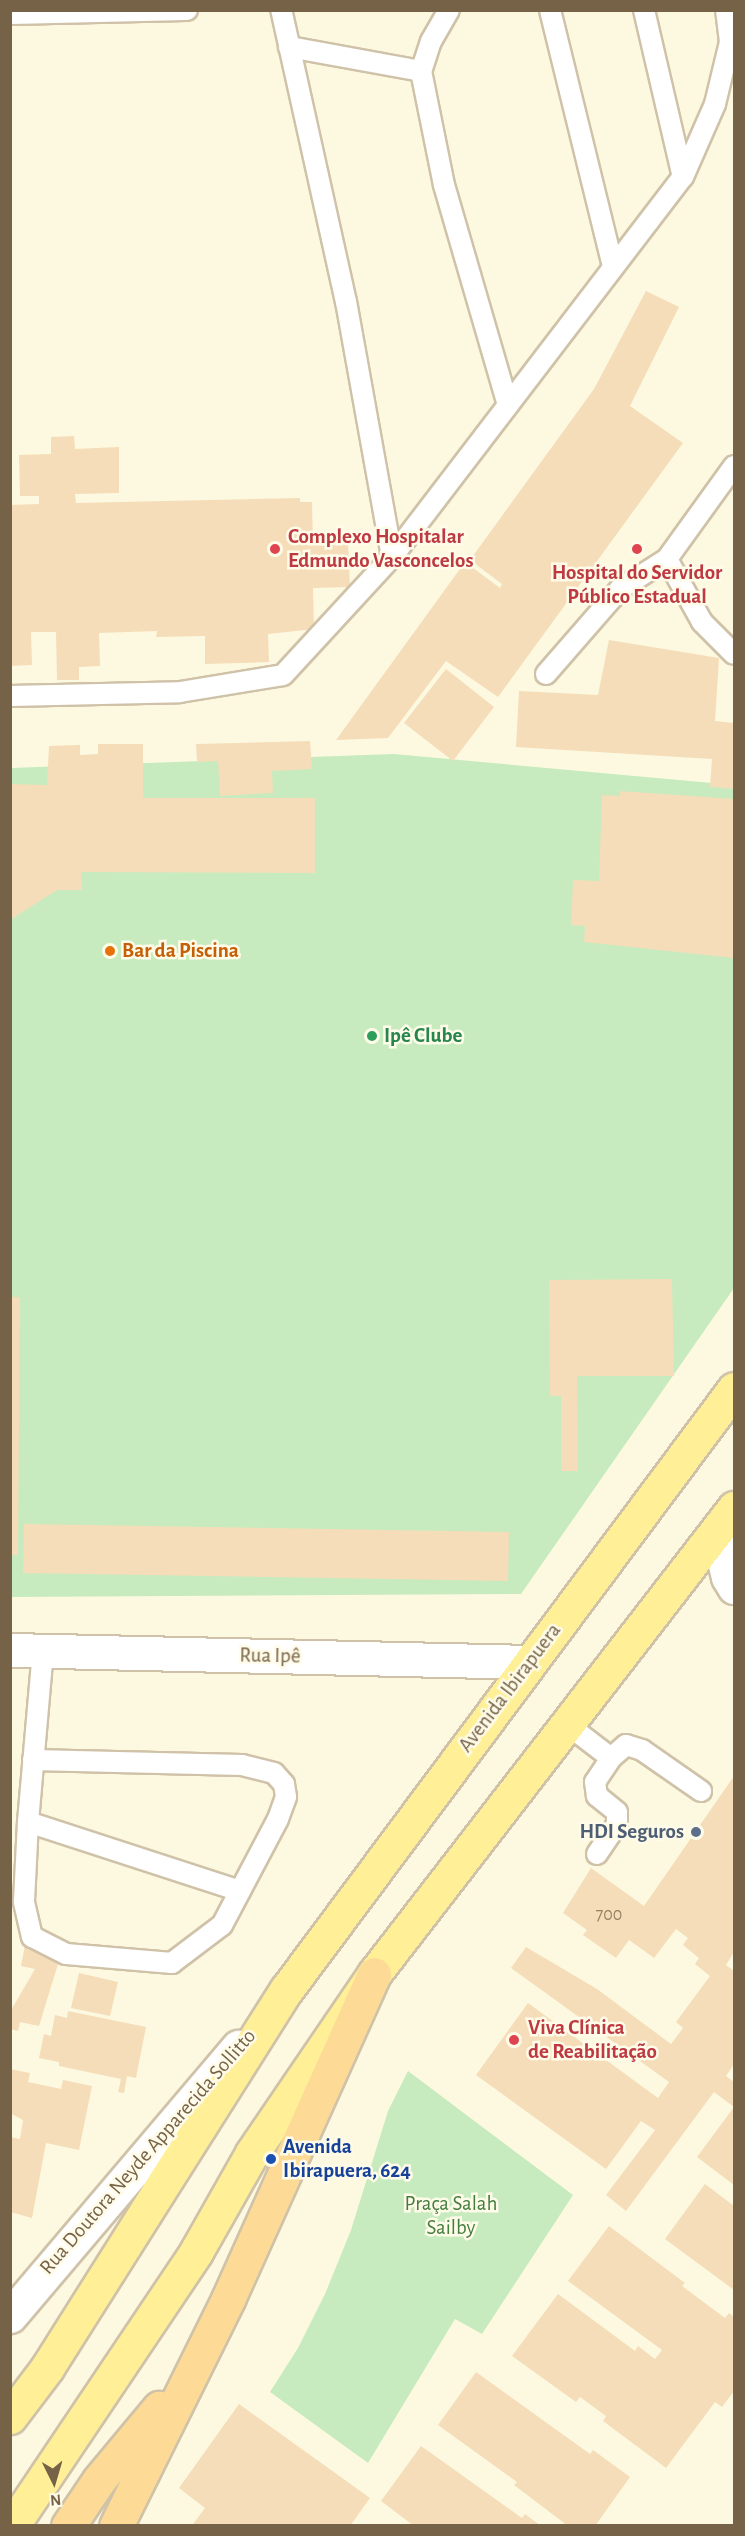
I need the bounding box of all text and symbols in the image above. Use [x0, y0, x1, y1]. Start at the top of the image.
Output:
place label: Complexo Hospitalar Edmundo Vasconcelos [288, 524, 473, 574]
marker: Complexo Hospitalar Edmundo Vasconcelos [266, 540, 284, 558]
marker: Hospital do Servidor Público Estadual [628, 540, 646, 558]
place label: Hospital do Servidor Público Estadual [552, 560, 722, 610]
place label: Bar da Piscina [122, 938, 239, 964]
marker: Bar da Piscina [103, 944, 117, 958]
place label: Ipê Clube [384, 1023, 462, 1049]
marker: Ipê Clube [365, 1029, 379, 1043]
street label: Avenida Ibirapuera [453, 1619, 567, 1757]
street label: Rua Ipê [239, 1643, 301, 1669]
place label: HDI Seguros [579, 1819, 684, 1845]
marker: HDI Seguros [689, 1825, 703, 1839]
house number: 700 [596, 1904, 622, 1926]
place label: Viva Clínica de Reabilitação [528, 2015, 657, 2065]
street label: Rua Doutora Neyde Apparecida Sollitto [34, 2024, 262, 2280]
marker: Viva Clínica de Reabilitação [505, 2031, 523, 2049]
place label: Avenida Ibirapuera, 624 [283, 2134, 411, 2184]
marker: Avenida Ibirapuera, 624 [264, 2152, 278, 2166]
park label: Praça Salah Sailby [405, 2191, 497, 2241]
north arrow [24, 2452, 84, 2512]
text: N [49, 2491, 62, 2508]

